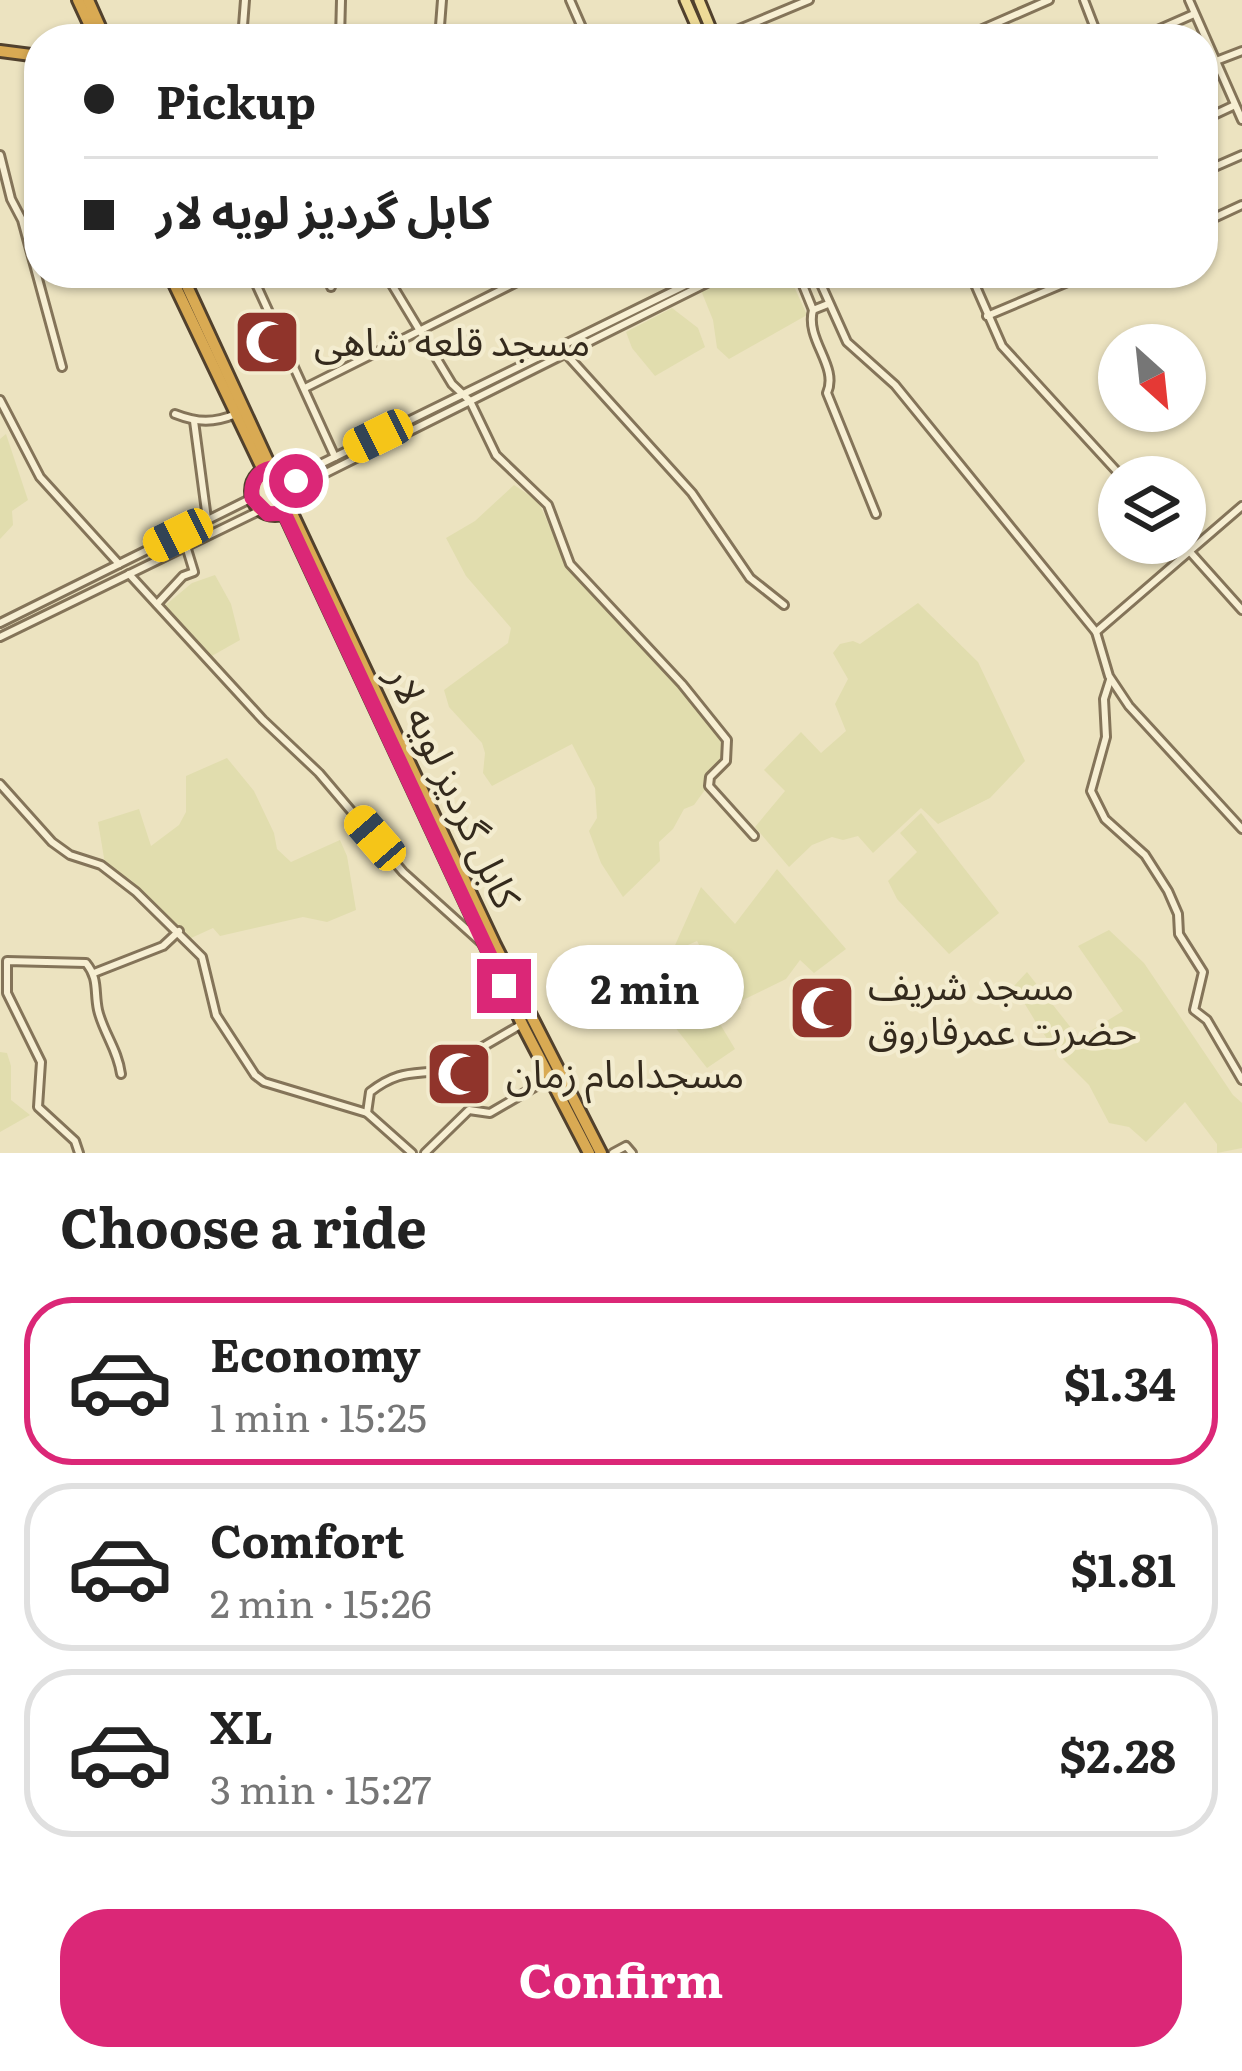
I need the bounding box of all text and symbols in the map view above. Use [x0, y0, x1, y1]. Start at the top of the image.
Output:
text: Pickup [156, 66, 316, 133]
text: کابل گردیز لویه لار [156, 176, 492, 243]
mosque icon: مسجد قلعه شاهی [232, 307, 302, 377]
place label: مسجد قلعه شاهی [314, 310, 590, 368]
north arrow [1098, 324, 1206, 432]
map controls [1098, 324, 1206, 564]
car [338, 404, 418, 468]
route start [269, 454, 323, 508]
button: layers [1098, 456, 1206, 564]
car [138, 503, 218, 567]
street label: کابل گردیز لویه لار [375, 654, 539, 918]
car [338, 799, 412, 877]
callout: 2 min [546, 944, 744, 1028]
place label: مسجد شریف حضرت عمرفاروق [868, 954, 1137, 1057]
text: 2 min [591, 958, 699, 1016]
route end [477, 959, 531, 1013]
mosque icon: مسجد شریف حضرت عمرفاروق [787, 973, 857, 1043]
mosque icon: مسجدامام زمان [424, 1039, 494, 1109]
place label: مسجدامام زمان [506, 1042, 744, 1104]
text: Choose a ride [60, 1184, 427, 1265]
text: Economy [210, 1319, 421, 1386]
icon: car [66, 1327, 174, 1435]
text: $1.34 [1064, 1348, 1176, 1415]
text: 1 min · 15:25 [210, 1386, 427, 1444]
text: Comfort [210, 1505, 404, 1572]
icon: car [66, 1513, 174, 1621]
text: $1.81 [1071, 1534, 1176, 1601]
text: 2 min · 15:26 [210, 1572, 432, 1630]
text: XL [210, 1691, 273, 1758]
icon: car [66, 1699, 174, 1807]
text: $2.28 [1060, 1720, 1176, 1787]
text: 3 min · 15:27 [210, 1758, 432, 1816]
button: Confirm [60, 1909, 1182, 2047]

